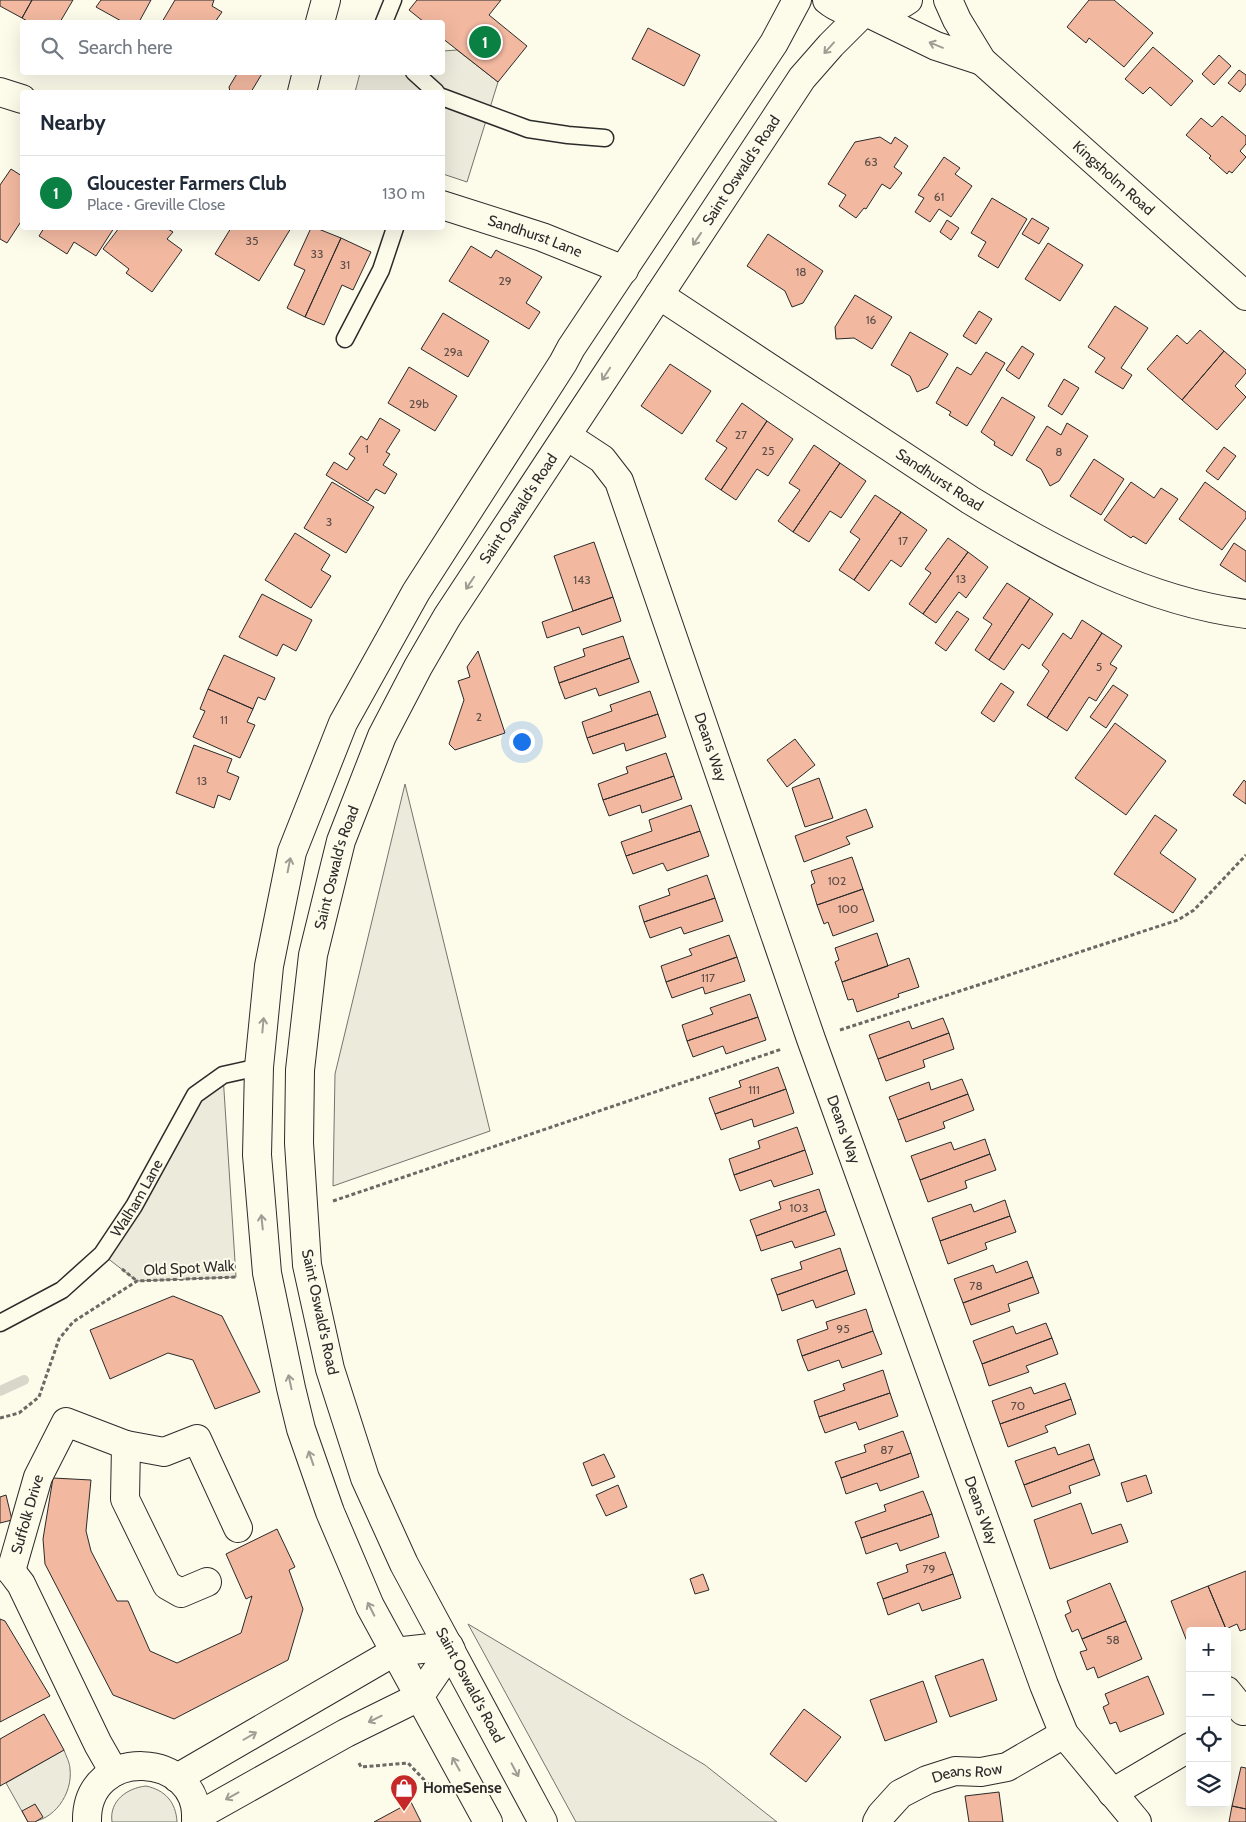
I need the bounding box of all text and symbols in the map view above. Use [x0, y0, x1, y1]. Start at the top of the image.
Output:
search box [20, 20, 445, 75]
pin: 1 [469, 23, 501, 61]
icon: search [38, 34, 66, 62]
text: Search here [78, 36, 172, 59]
one-way arrow [929, 40, 944, 50]
one-way arrow [823, 41, 835, 54]
text: Nearby [40, 110, 106, 135]
street label: Saint Oswald's Road [698, 112, 784, 229]
street label: Kingsholm Road [1069, 137, 1158, 219]
house number: 63 [864, 154, 878, 169]
text: Gloucester Farmers Club [87, 172, 287, 195]
text: 1 [53, 184, 59, 203]
text: 130 m [382, 184, 425, 203]
house number: 61 [934, 189, 944, 204]
text: Place · Greville Close [87, 195, 225, 214]
street label: Sandhurst Lane [485, 211, 585, 261]
one-way arrow [692, 232, 702, 246]
house number: 35 [246, 233, 258, 248]
house number: 33 [311, 246, 323, 261]
house number: 31 [340, 257, 350, 272]
house number: 18 [795, 264, 807, 279]
house number: 29 [498, 273, 512, 288]
house number: 16 [866, 312, 877, 327]
house number: 29a [444, 344, 463, 359]
one-way arrow [601, 366, 611, 380]
house number: 29b [409, 396, 429, 411]
house number: 27 [735, 427, 747, 442]
house number: 1 [365, 441, 369, 456]
house number: 25 [762, 443, 774, 458]
house number: 8 [1055, 444, 1063, 459]
street label: Sandhurst Road [893, 445, 986, 515]
street label: Saint Oswald's Road [476, 450, 561, 567]
house number: 3 [326, 514, 332, 529]
house number: 17 [898, 533, 908, 548]
house number: 13 [956, 571, 966, 586]
house number: 143 [573, 572, 591, 587]
one-way arrow [464, 576, 475, 590]
house number: 5 [1096, 659, 1102, 674]
house number: 2 [476, 709, 482, 724]
street label: Deans Way [690, 710, 731, 784]
house number: 11 [220, 712, 228, 727]
your location [509, 729, 535, 755]
house number: 13 [197, 773, 207, 788]
street label: Saint Oswald's Road [311, 803, 363, 931]
one-way arrow [285, 857, 294, 873]
house number: 102 [828, 873, 846, 888]
house number: 100 [838, 901, 858, 916]
house number: 117 [701, 970, 715, 985]
one-way arrow [258, 1017, 268, 1033]
house number: 111 [748, 1082, 760, 1097]
street label: Deans Way [823, 1093, 864, 1167]
street label: Walham Lane [107, 1156, 167, 1240]
house number: 103 [790, 1200, 808, 1215]
one-way arrow [257, 1214, 267, 1230]
street label: Saint Oswald's Road [298, 1248, 342, 1376]
street label: Old Spot Walk [143, 1257, 235, 1279]
house number: 78 [969, 1278, 983, 1293]
house number: 95 [836, 1321, 850, 1336]
one-way arrow [284, 1374, 294, 1390]
house number: 70 [1011, 1398, 1025, 1413]
house number: 87 [880, 1442, 894, 1457]
one-way arrow [306, 1451, 315, 1466]
street label: Suffolk Drive [7, 1472, 47, 1556]
street label: Deans Way [960, 1474, 1002, 1548]
house number: 79 [923, 1561, 936, 1576]
one-way arrow [366, 1601, 376, 1616]
street label: Saint Oswald's Road [432, 1624, 508, 1746]
map controls [1186, 1627, 1231, 1807]
button: + [1186, 1627, 1231, 1672]
house number: 58 [1106, 1632, 1120, 1647]
button: − [1186, 1672, 1231, 1717]
one-way arrow [368, 1715, 383, 1724]
button: locate [1186, 1717, 1231, 1762]
one-way arrow [242, 1731, 257, 1741]
one-way arrow [451, 1757, 460, 1772]
street label: Deans Row [929, 1759, 1004, 1787]
button: layers [1186, 1762, 1231, 1807]
one-way arrow [510, 1763, 520, 1778]
shop icon: HomeSense [389, 1773, 419, 1812]
place label: HomeSense [423, 1779, 502, 1797]
one-way arrow [226, 1792, 240, 1802]

